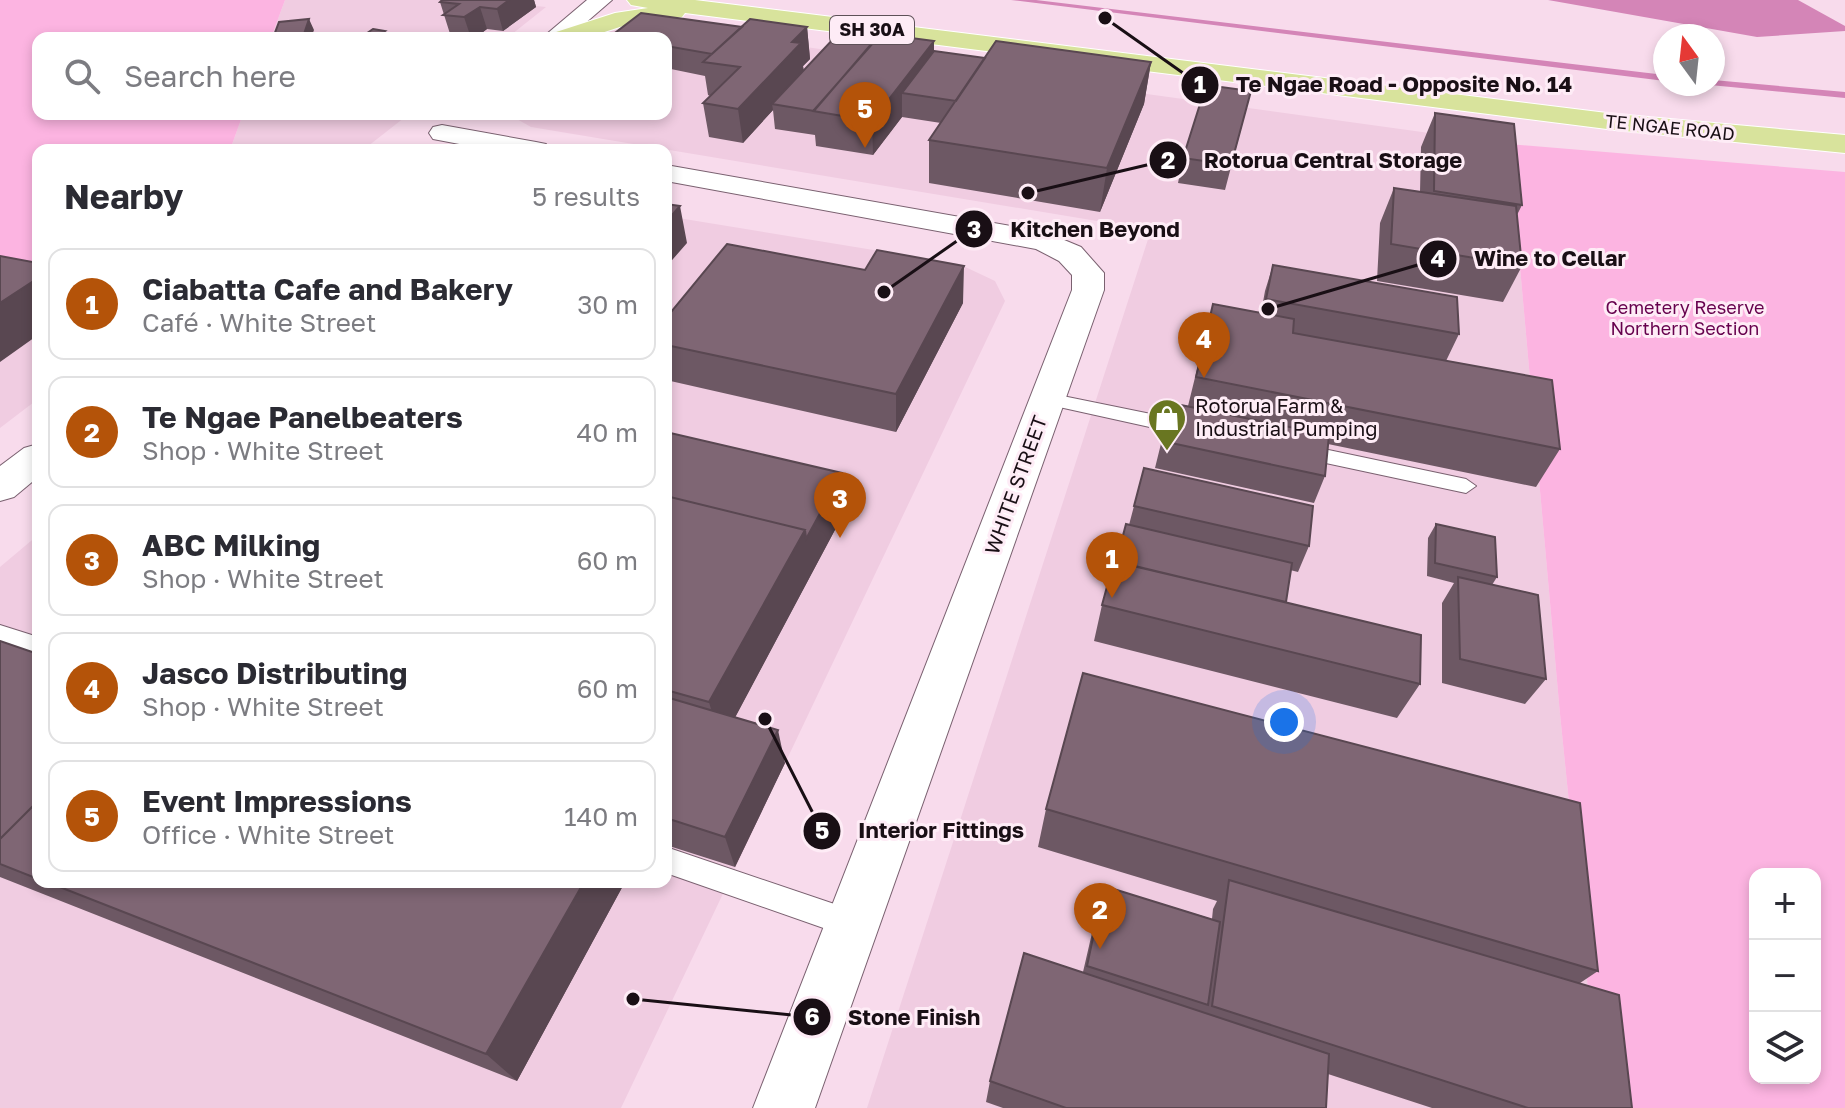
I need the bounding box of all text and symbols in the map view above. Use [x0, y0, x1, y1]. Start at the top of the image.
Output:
road number: SH 30A [830, 16, 914, 44]
north arrow [1653, 24, 1725, 96]
search box [32, 32, 672, 120]
icon: search [60, 54, 104, 98]
text: Search here [124, 58, 296, 94]
callout: Te Ngae Road - Opposite No. 14 [1180, 62, 1588, 108]
text: 1 [1194, 69, 1206, 98]
text: Te Ngae Road - Opposite No. 14 [1236, 70, 1572, 97]
pin: 5 [839, 82, 891, 148]
street label: TE NGAE ROAD [1604, 109, 1736, 145]
callout: Rotorua Central Storage [1148, 137, 1479, 183]
text: 2 [1161, 145, 1175, 174]
text: Rotorua Central Storage [1204, 146, 1462, 173]
text: Nearby [64, 176, 184, 216]
text: 5 results [532, 181, 640, 212]
callout: Kitchen Beyond [954, 206, 1196, 252]
text: 3 [967, 214, 981, 243]
text: Kitchen Beyond [1010, 215, 1180, 242]
callout: Wine to Cellar [1418, 236, 1642, 282]
text: 4 [1431, 243, 1446, 272]
text: Wine to Cellar [1474, 244, 1626, 271]
text: Ciabatta Cafe and Bakery [142, 271, 513, 307]
text: 1 [85, 289, 99, 320]
text: 30 m [577, 289, 638, 320]
park label: Cemetery Reserve Northern Section [1605, 296, 1765, 339]
text: Café · White Street [142, 307, 376, 338]
pin: 4 [1178, 312, 1230, 378]
place label: Rotorua Farm & Industrial Pumping [1195, 393, 1378, 440]
shop icon: Rotorua Farm & Industrial Pumping [1146, 397, 1188, 452]
text: Te Ngae Panelbeaters [142, 399, 463, 435]
street label: WHITE STREET [979, 412, 1051, 557]
text: 2 [84, 417, 100, 448]
text: 40 m [577, 417, 638, 448]
text: Shop · White Street [142, 435, 384, 466]
pin: 3 [814, 472, 866, 538]
text: ABC Milking [142, 527, 320, 563]
pin: 1 [1086, 532, 1138, 598]
text: 3 [84, 545, 100, 576]
text: 60 m [577, 545, 638, 576]
text: Shop · White Street [142, 563, 384, 594]
text: Jasco Distributing [142, 655, 407, 691]
text: 4 [84, 673, 100, 704]
text: 60 m [577, 673, 638, 704]
text: Shop · White Street [142, 691, 384, 722]
your location [1264, 702, 1304, 742]
text: Event Impressions [142, 783, 412, 819]
text: 5 [84, 801, 100, 832]
text: 140 m [564, 801, 638, 832]
callout: Interior Fittings [802, 808, 1041, 854]
text: 5 [815, 815, 829, 844]
text: Interior Fittings [858, 816, 1024, 843]
text: Office · White Street [142, 819, 394, 850]
map controls [1749, 868, 1821, 1084]
button: + [1749, 868, 1821, 940]
pin: 2 [1074, 883, 1126, 949]
button: − [1749, 940, 1821, 1012]
callout: Stone Finish [792, 994, 996, 1040]
text: 6 [804, 1001, 820, 1030]
text: Stone Finish [848, 1003, 980, 1030]
button: layers [1749, 1012, 1821, 1084]

